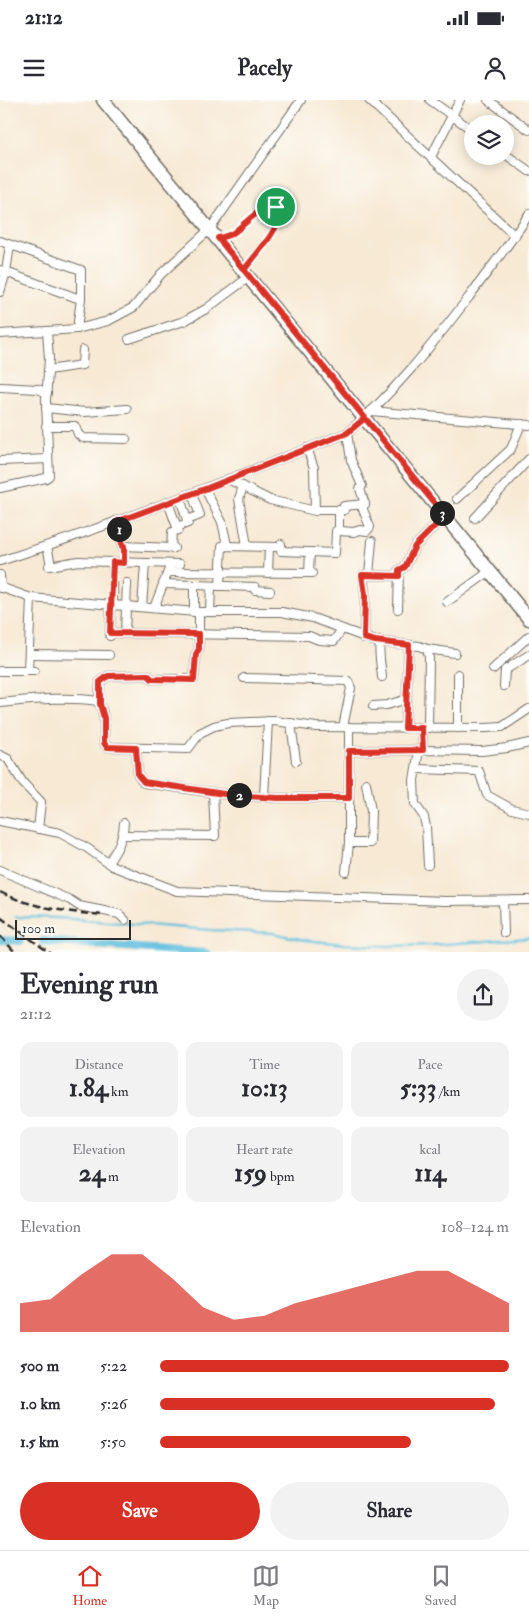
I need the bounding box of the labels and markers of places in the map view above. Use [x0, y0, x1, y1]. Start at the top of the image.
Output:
pin [255, 186, 297, 228]
pin: 3 [430, 500, 454, 526]
pin: 1 [106, 516, 132, 542]
pin: 2 [226, 782, 252, 808]

